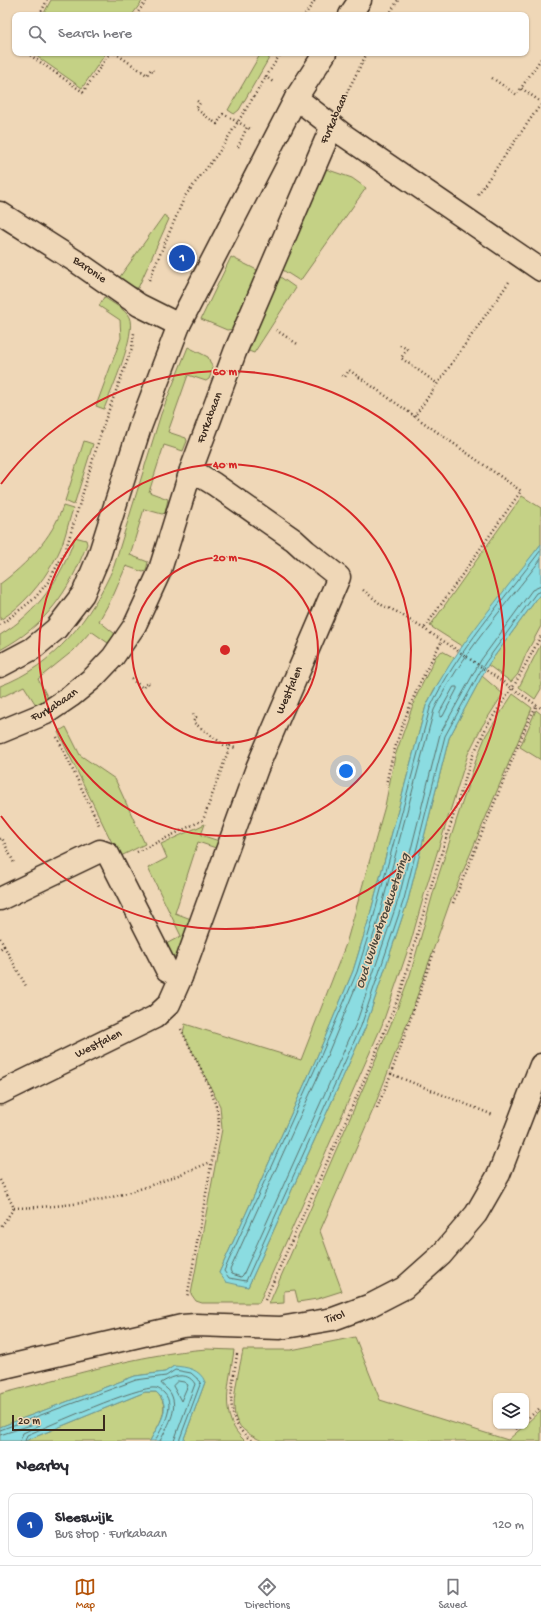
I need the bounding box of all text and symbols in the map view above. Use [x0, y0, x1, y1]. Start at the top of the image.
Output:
search box [12, 12, 529, 56]
icon: search [26, 23, 48, 45]
text: Search here [58, 25, 132, 43]
street label: Furkabaan [317, 91, 352, 147]
pin: 1 [169, 243, 195, 273]
street label: Baronie [69, 253, 109, 287]
text: 60 m [213, 366, 238, 380]
street label: Furkabaan [194, 390, 226, 446]
text: 40 m [212, 459, 237, 473]
text: 20 m [213, 552, 238, 566]
centre of rings [218, 643, 232, 657]
street label: Westfalen [274, 664, 307, 717]
street label: Furkabaan [28, 685, 82, 726]
your location [336, 761, 356, 781]
water label: Oud Wulverbroekwetering [353, 850, 414, 991]
street label: Westfalen [73, 1027, 125, 1062]
street label: Tirol [323, 1308, 348, 1327]
map controls [493, 1393, 529, 1429]
button: layers [493, 1393, 529, 1429]
scale bar [12, 1413, 105, 1432]
text: 20 m [18, 1416, 40, 1428]
text: Nearby [16, 1457, 69, 1477]
text: Sleeswijk [55, 1509, 112, 1527]
text: 1 [27, 1518, 33, 1533]
text: 120 m [493, 1518, 524, 1533]
text: Bus stop · Furkabaan [55, 1527, 167, 1542]
tab: Map [74, 1576, 96, 1612]
tab: Directions [245, 1576, 290, 1612]
tab: Saved [438, 1576, 467, 1612]

